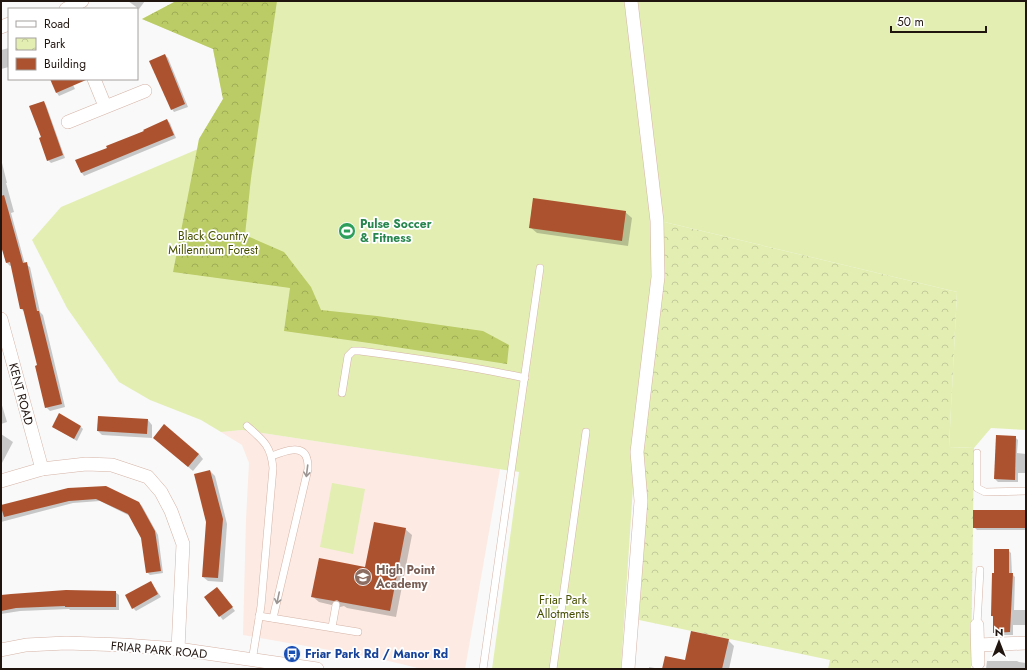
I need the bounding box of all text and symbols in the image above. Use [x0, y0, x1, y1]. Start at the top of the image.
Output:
legend [8, 8, 138, 80]
scale bar [891, 8, 986, 34]
text: 50 m [897, 13, 924, 31]
text: Road [44, 15, 70, 33]
text: Park [44, 35, 66, 53]
text: Building [44, 55, 86, 73]
place label: Pulse Soccer & Fitness [360, 215, 432, 247]
sports icon: Pulse Soccer & Fitness [337, 221, 357, 241]
park label: Black Country Millennium Forest [168, 227, 258, 259]
street label: KENT ROAD [4, 361, 38, 427]
one-way arrow [303, 464, 311, 477]
place label: High Point Academy [375, 561, 435, 593]
school or university icon: High Point Academy [353, 567, 373, 587]
one-way arrow [273, 591, 281, 604]
park label: Friar Park Allotments [537, 591, 589, 623]
north arrow [979, 622, 1019, 662]
text: N [995, 624, 1003, 640]
street label: FRIAR PARK ROAD [110, 637, 208, 663]
bus stop icon: Friar Park Rd / Manor Rd [282, 644, 302, 664]
place label: Friar Park Rd / Manor Rd [305, 645, 448, 663]

